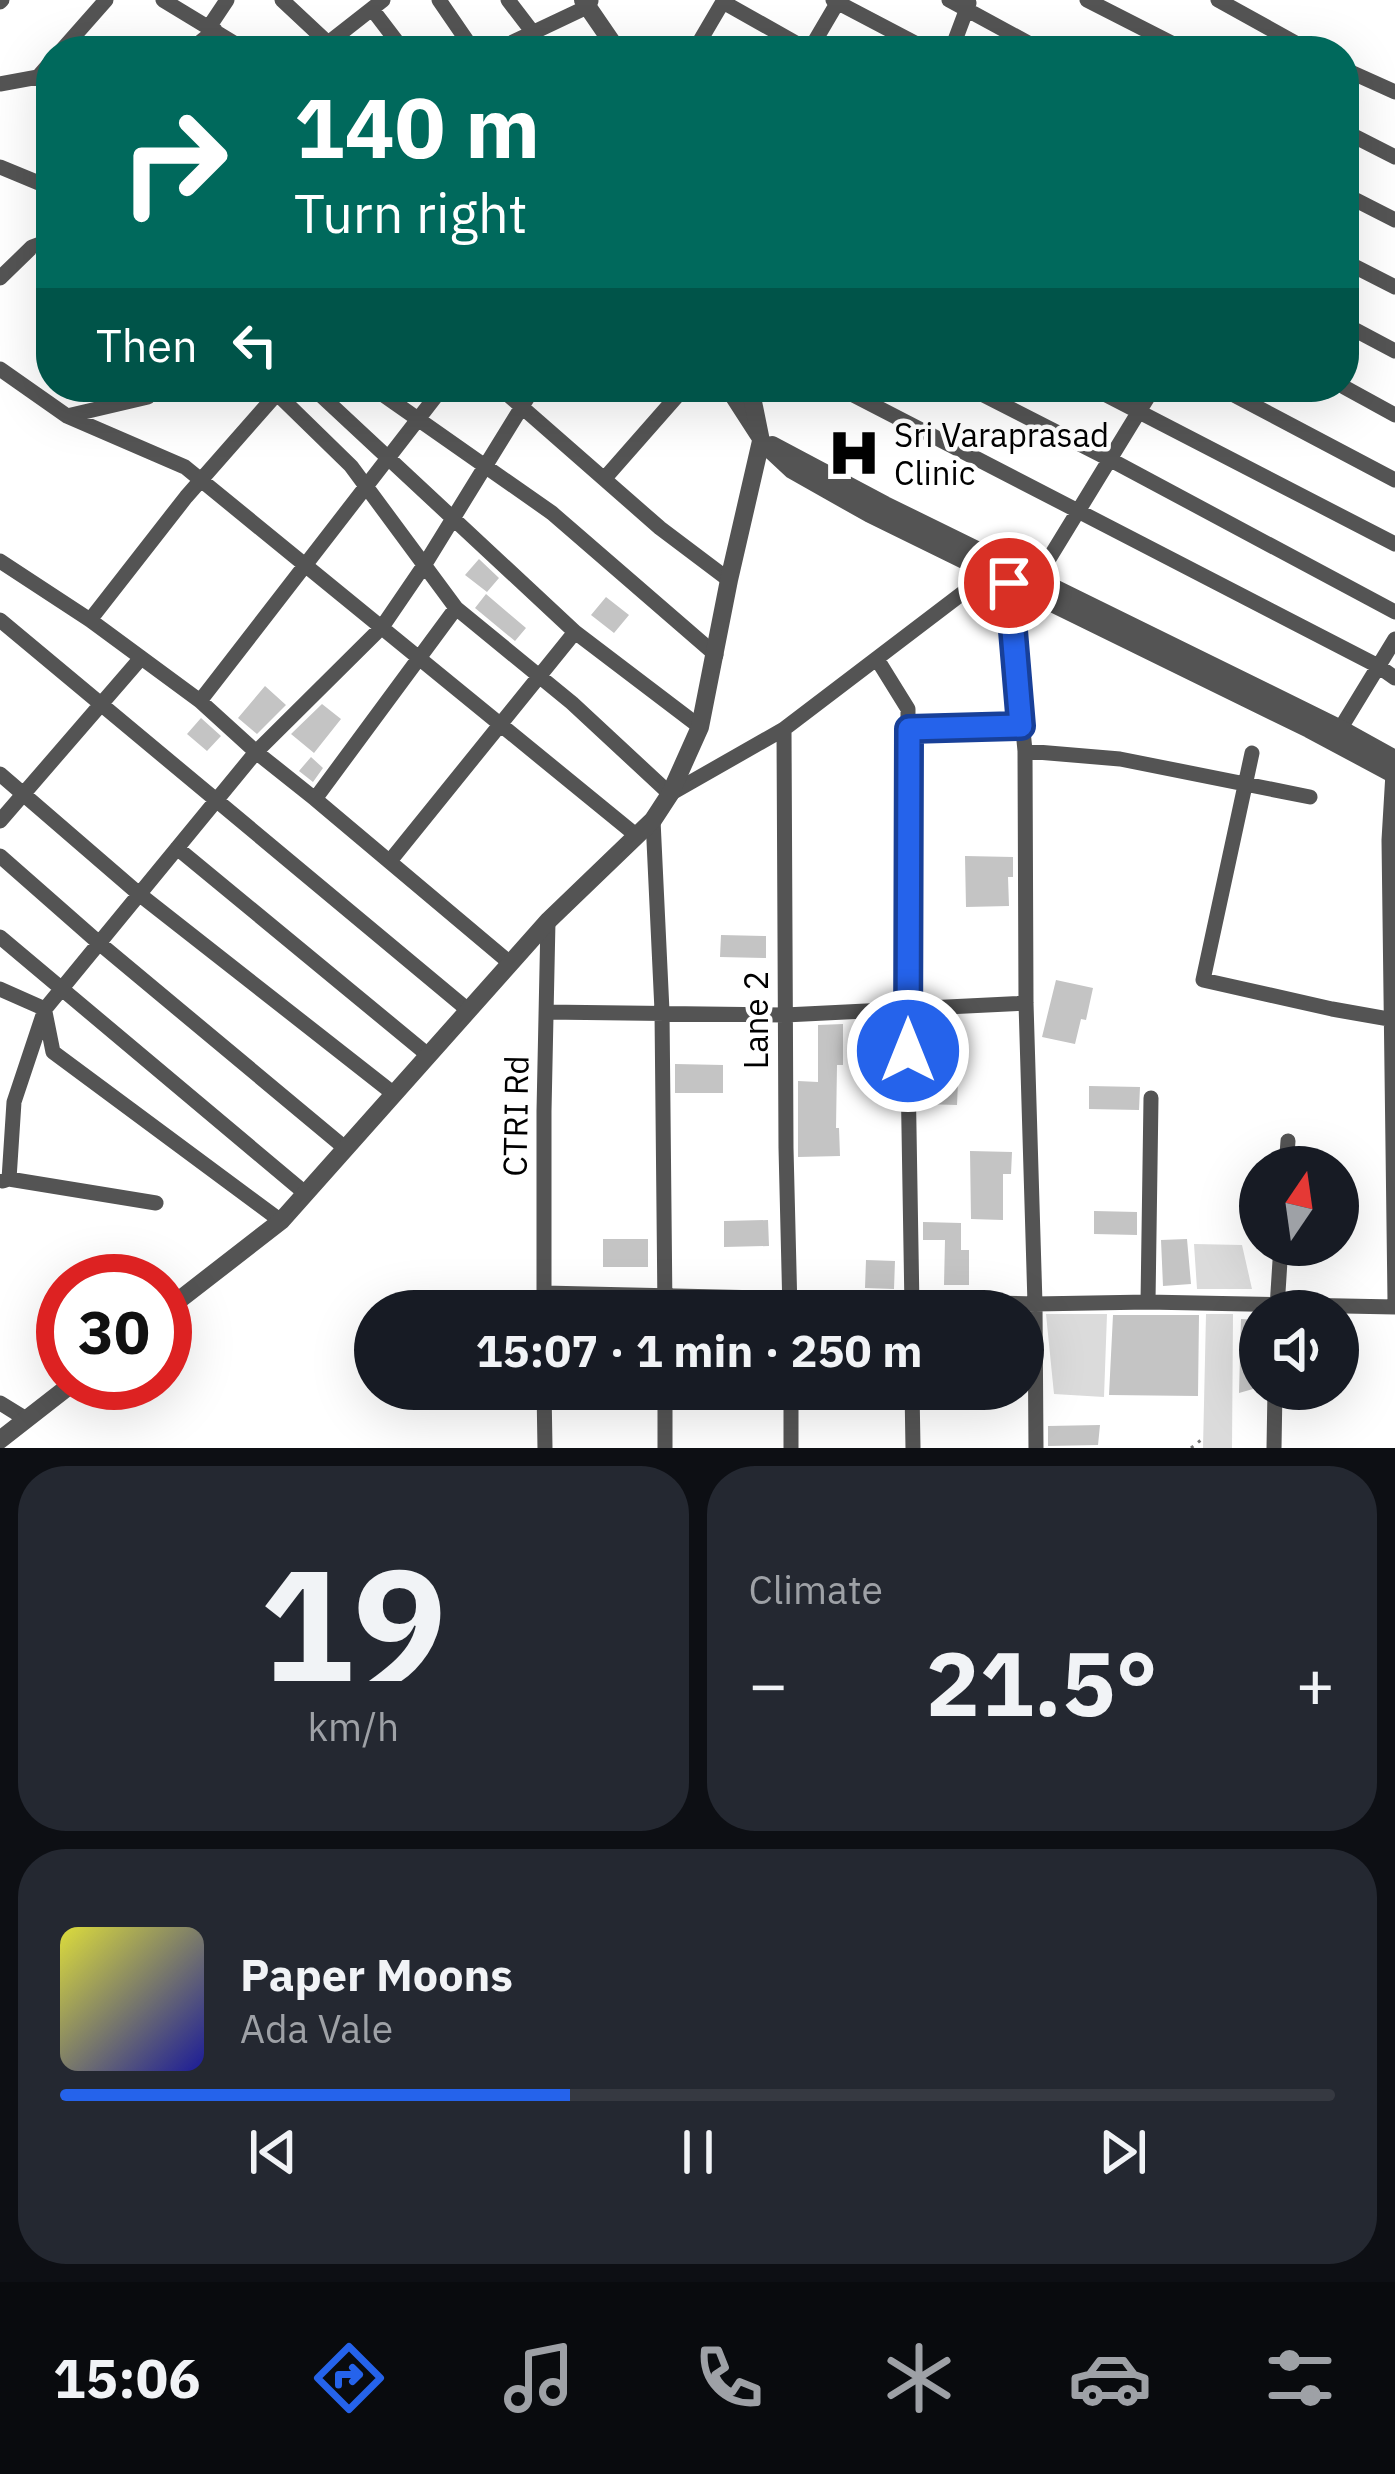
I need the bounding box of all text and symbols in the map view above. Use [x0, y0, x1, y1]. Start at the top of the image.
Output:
text: 140 m [294, 72, 540, 181]
icon: right [96, 84, 252, 240]
text: Turn right [294, 178, 528, 248]
icon: left [222, 312, 288, 378]
text: Then [96, 316, 198, 374]
place label: Sri Varaprasad Clinic [894, 413, 1109, 494]
hospital icon: Sri Varaprasad Clinic [825, 424, 883, 482]
pin [958, 532, 1060, 634]
icon: arrive [976, 550, 1042, 616]
street label: Lane 2 [734, 971, 777, 1069]
position arrow [845, 988, 971, 1114]
street label: CTRI Rd [492, 1055, 538, 1177]
north arrow [1239, 1146, 1359, 1266]
map controls [1239, 1146, 1359, 1410]
speed limit sign: 30 [36, 1254, 192, 1410]
button: sound [1239, 1290, 1359, 1410]
text: 15:07 · 1 min · 250 m [476, 1321, 922, 1379]
text: 19 [260, 1521, 447, 1724]
text: Climate [749, 1564, 883, 1615]
text: 21.5° [926, 1624, 1158, 1741]
text: − [749, 1640, 788, 1726]
text: + [1295, 1640, 1335, 1726]
text: km/h [307, 1701, 399, 1752]
text: Paper Moons [240, 1945, 513, 2003]
text: Ada Vale [240, 2003, 393, 2054]
icon: previous [240, 2119, 306, 2185]
icon: pause [665, 2119, 731, 2185]
icon: next [1090, 2119, 1156, 2185]
icon: directions [307, 2336, 391, 2420]
icon: music [497, 2336, 581, 2420]
icon: phone [687, 2336, 771, 2420]
icon: climate [877, 2336, 961, 2420]
icon: car [1068, 2336, 1152, 2420]
icon: filters [1258, 2336, 1342, 2420]
text: 15:06 [53, 2343, 201, 2413]

